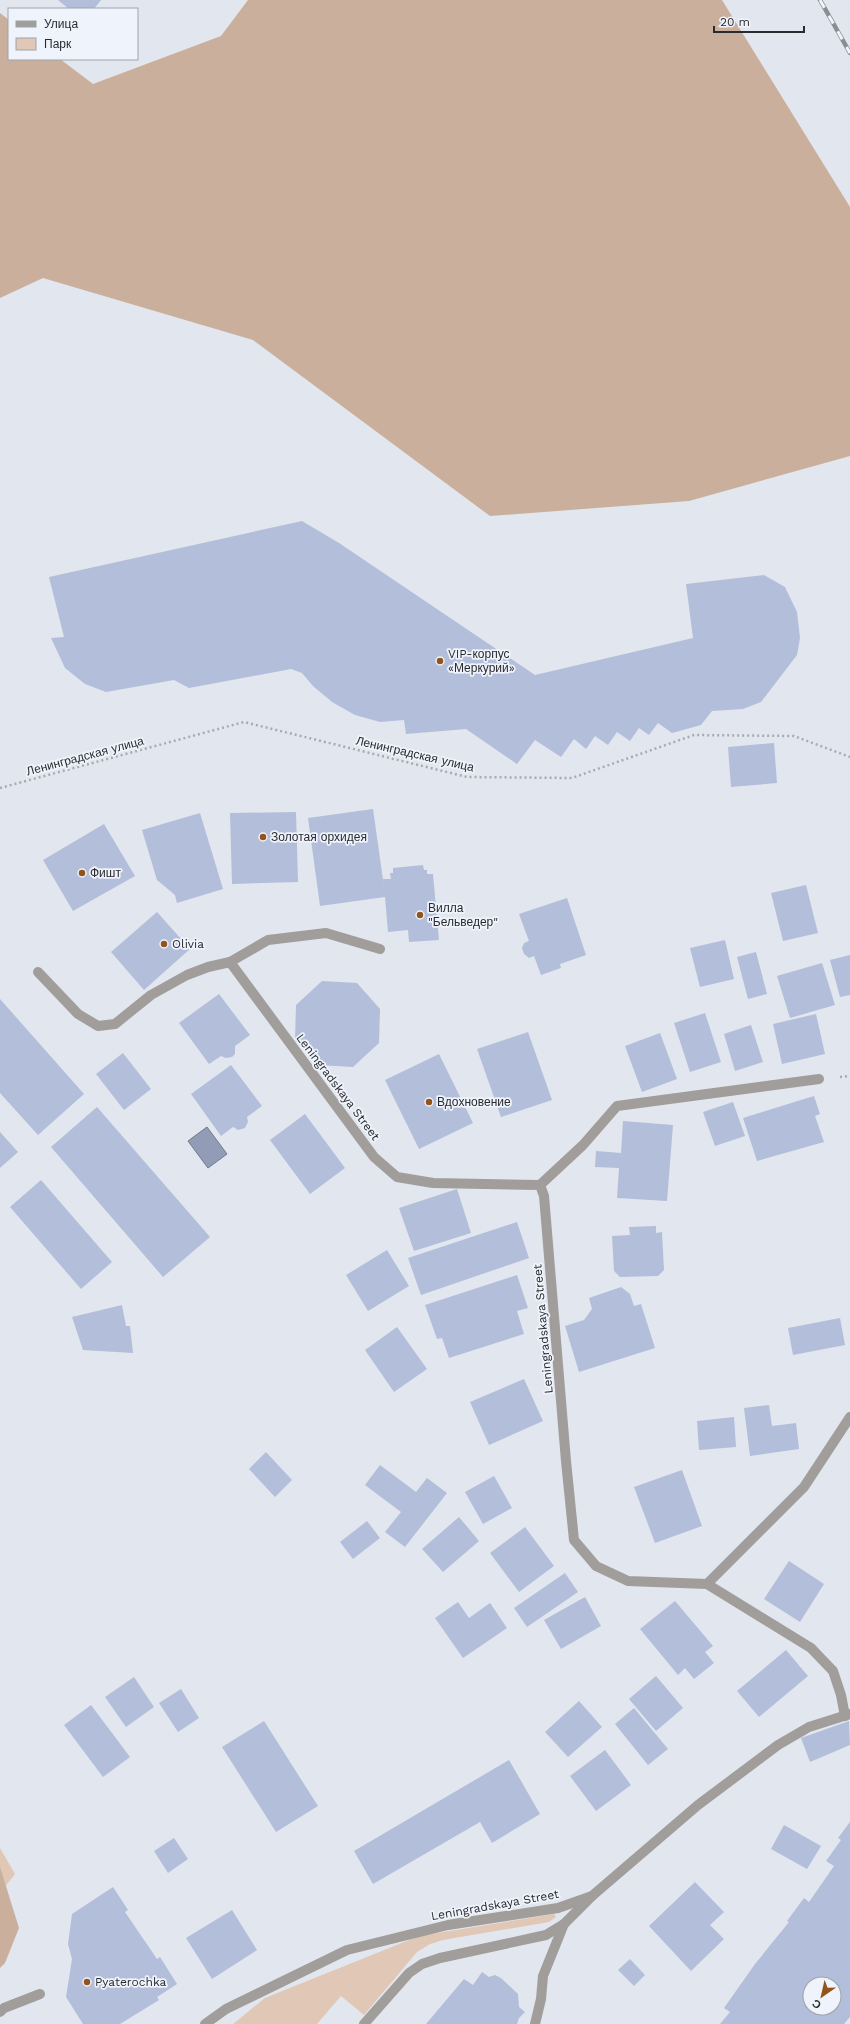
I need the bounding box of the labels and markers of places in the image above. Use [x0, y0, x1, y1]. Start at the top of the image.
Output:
place label: VIP-корпус «Меркурий» [448, 647, 515, 675]
marker: VIP-корпус «Меркурий» [435, 656, 445, 666]
place label: Золотая орхидея [271, 830, 367, 844]
marker: Золотая орхидея [258, 832, 268, 842]
place label: Фишт [90, 866, 121, 880]
marker: Фишт [77, 868, 87, 878]
place label: Вилла "Бельведер" [428, 901, 498, 929]
marker: Вилла "Бельведер" [415, 910, 425, 920]
place label: Olivia [172, 937, 204, 951]
marker: Olivia [159, 939, 169, 949]
place label: Вдохновение [437, 1095, 511, 1109]
marker: Вдохновение [424, 1097, 434, 1107]
place label: Pyaterochka [95, 1975, 167, 1989]
marker: Pyaterochka [82, 1977, 92, 1987]

